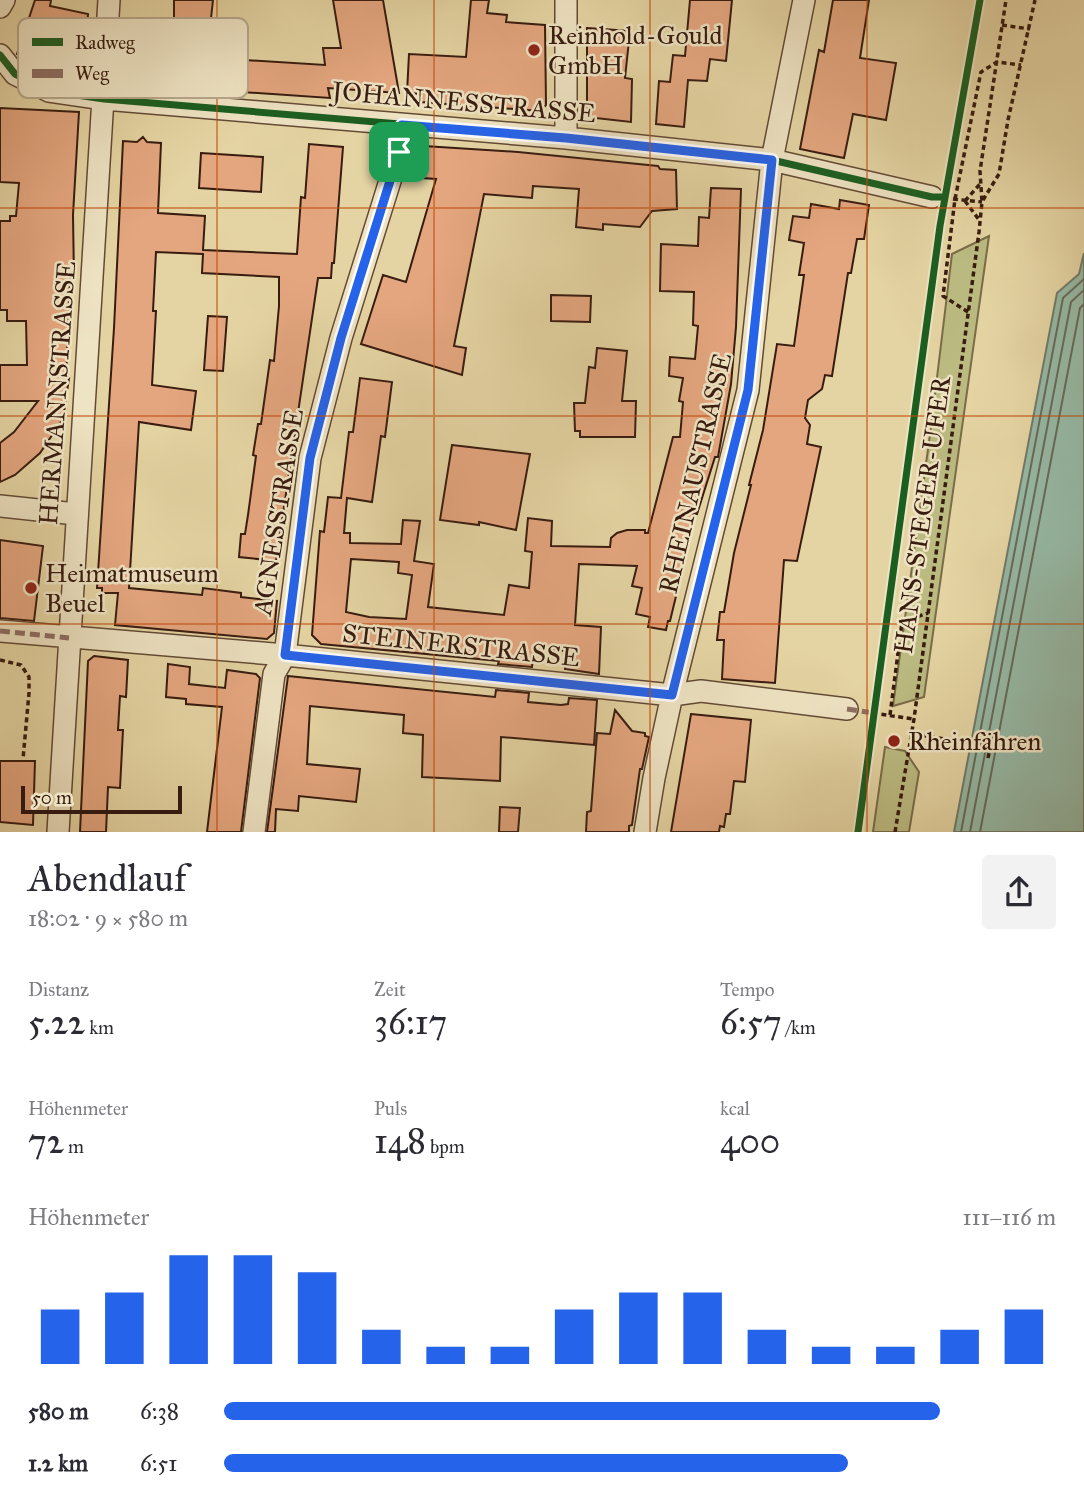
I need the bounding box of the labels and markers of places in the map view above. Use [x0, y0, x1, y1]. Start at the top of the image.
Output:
place label: Reinhold-Gould GmbH [548, 19, 723, 81]
marker: Reinhold-Gould GmbH [526, 42, 542, 58]
pin [369, 122, 429, 182]
place label: Heimatmuseum Beuel [45, 557, 219, 619]
marker: Heimatmuseum Beuel [23, 580, 39, 596]
place label: Rheinfähren [908, 725, 1041, 757]
marker: Rheinfähren [886, 733, 902, 749]

